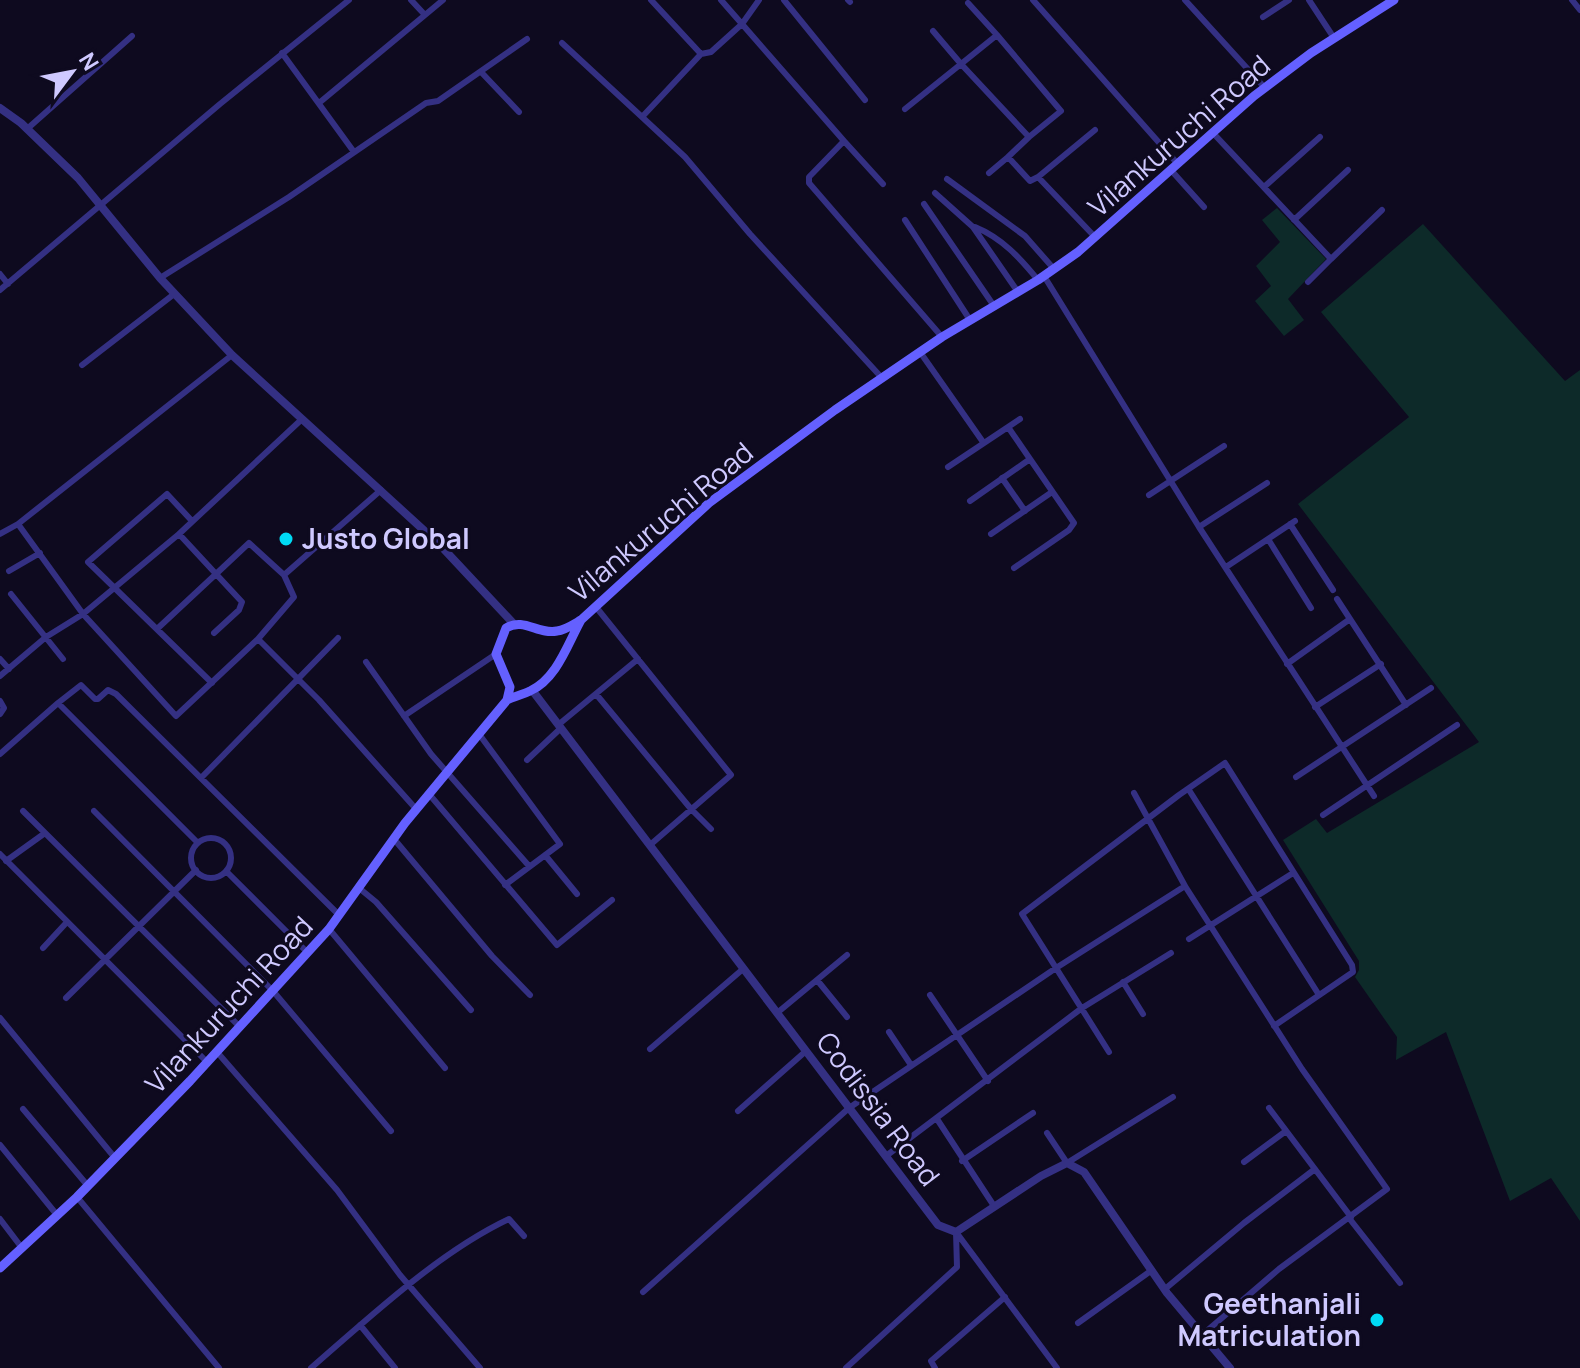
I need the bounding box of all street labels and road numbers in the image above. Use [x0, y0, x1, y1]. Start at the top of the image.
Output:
street label: Vilankuruchi Road [1079, 46, 1277, 225]
street label: Vilankuruchi Road [560, 433, 760, 610]
street label: Vilankuruchi Road [136, 907, 320, 1101]
street label: Codissia Road [809, 1024, 949, 1193]

